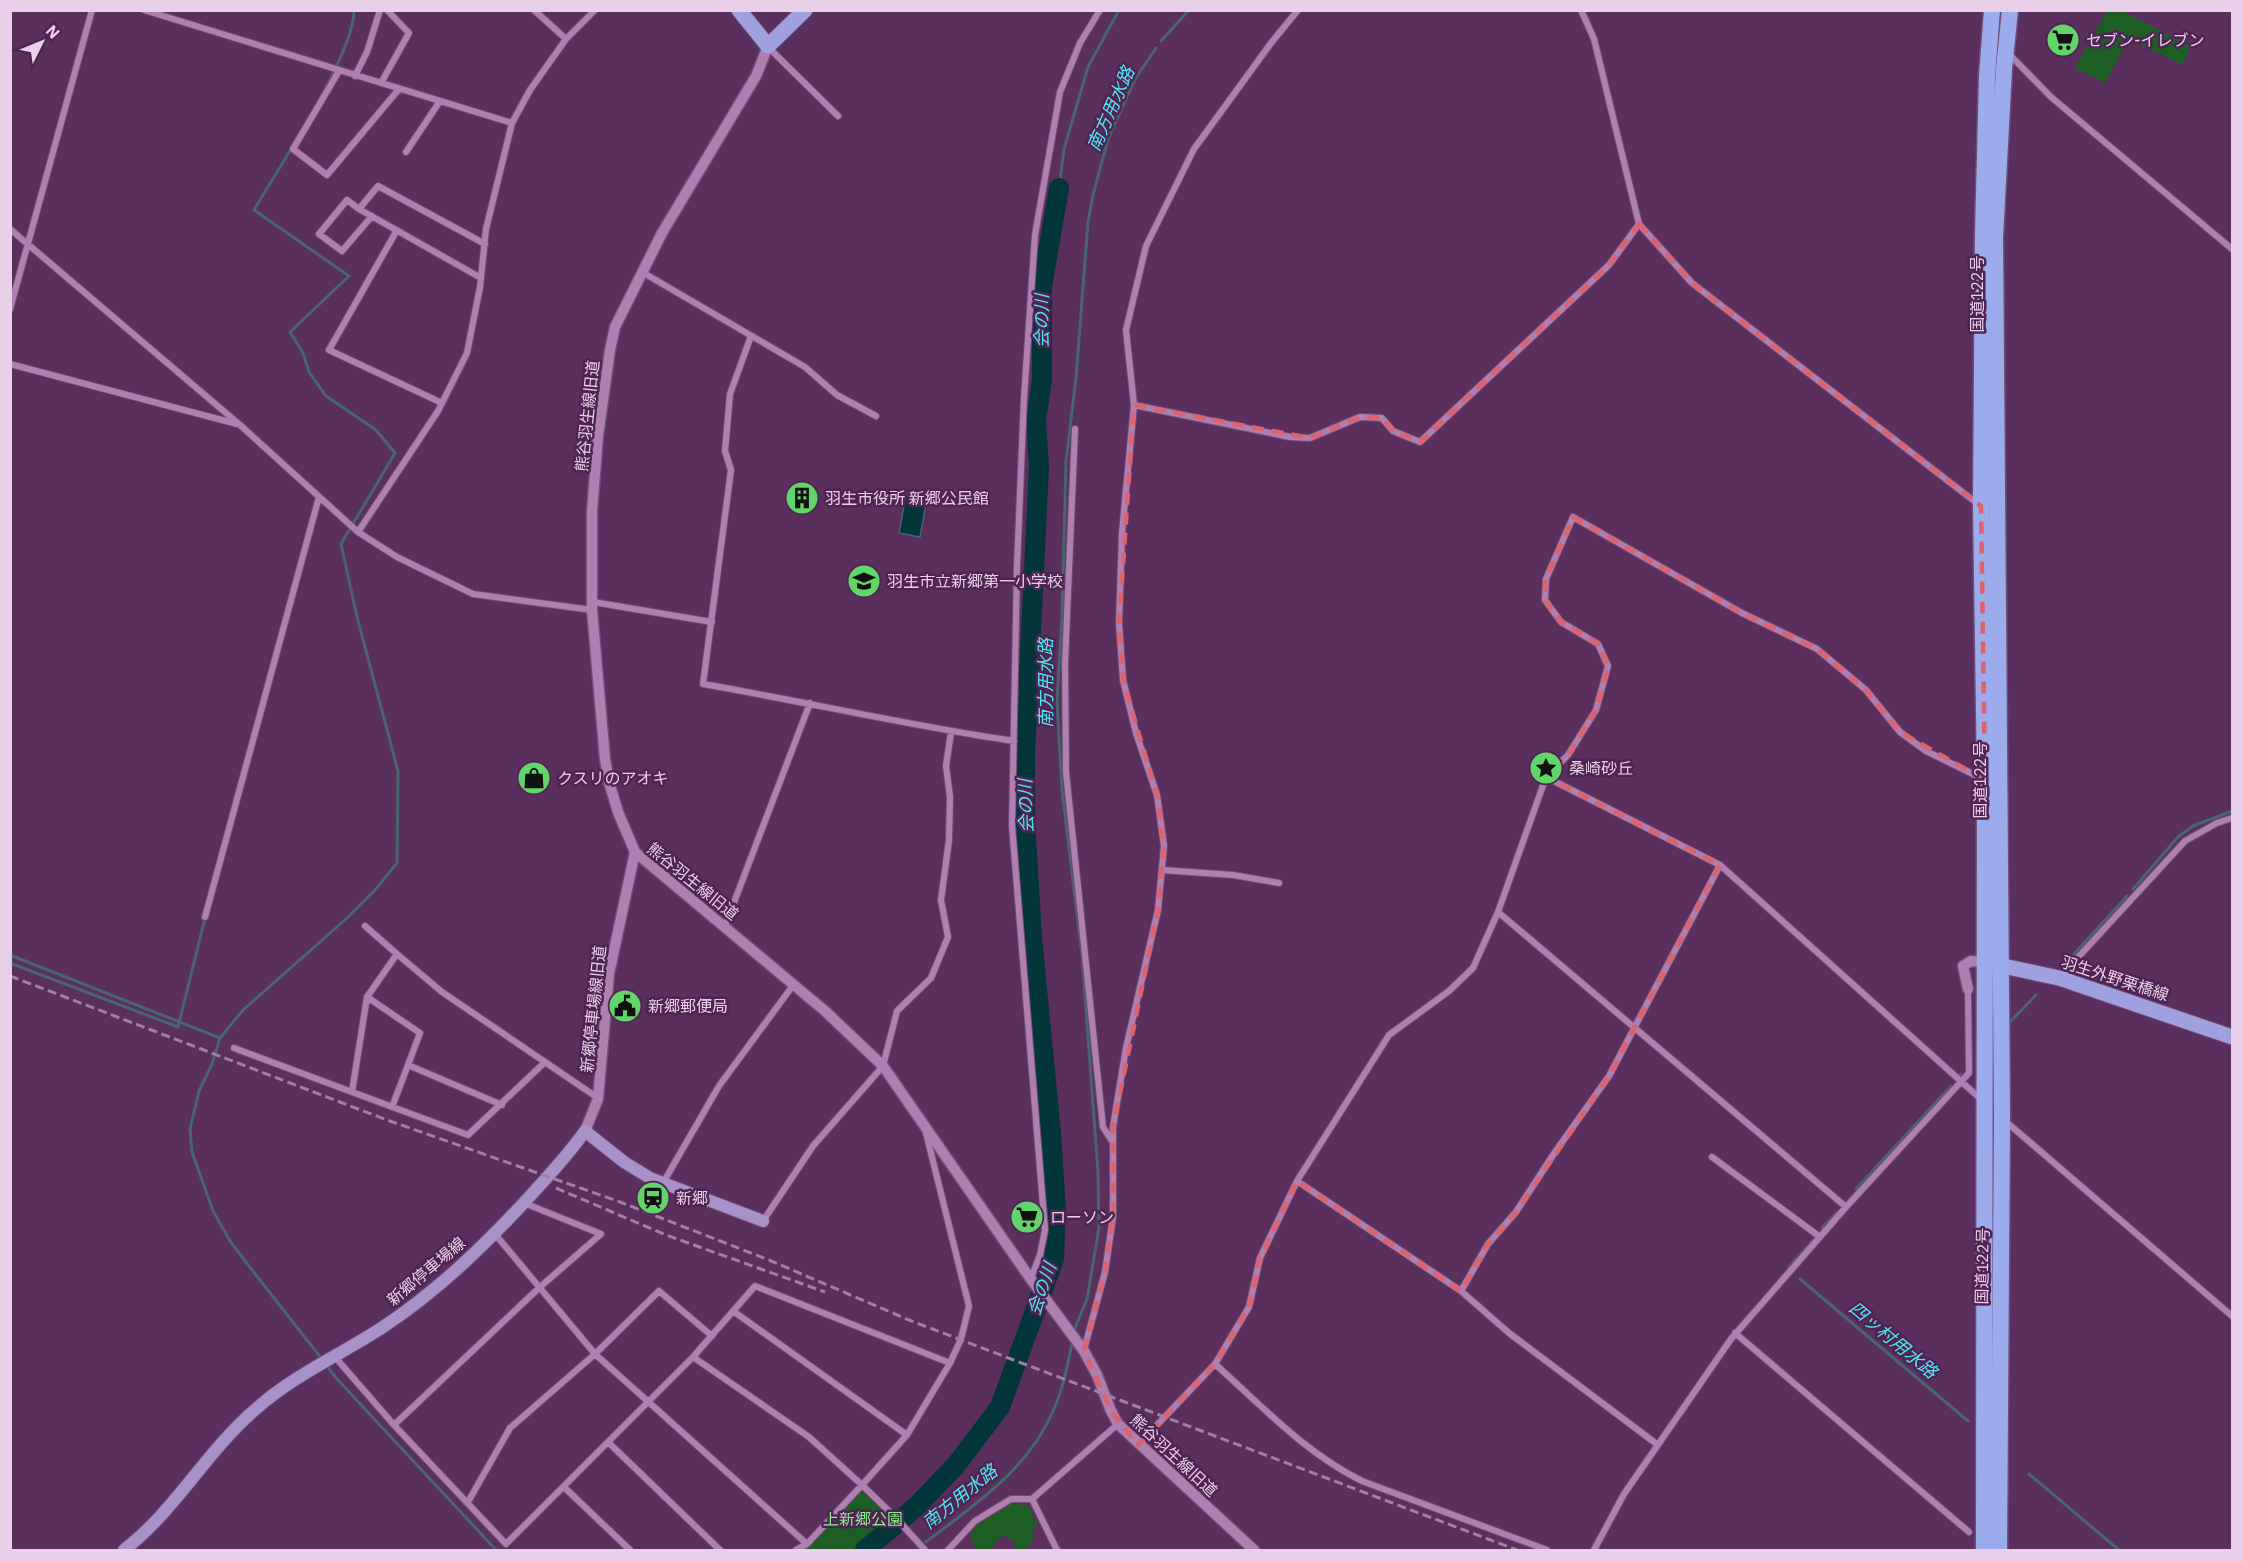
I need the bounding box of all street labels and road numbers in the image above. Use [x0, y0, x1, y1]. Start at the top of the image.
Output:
street label: 国道122号 [1967, 256, 1987, 332]
street label: 熊谷羽生線旧道 [571, 359, 603, 473]
street label: 国道122号 [1970, 742, 1990, 818]
street label: 熊谷羽生線旧道 [643, 838, 743, 924]
street label: 新郷停車場線旧道 [576, 944, 610, 1074]
street label: 羽生外野栗橋線 [2059, 951, 2171, 1005]
street label: 国道122号 [1971, 1227, 1993, 1305]
street label: 新郷停車場線 [383, 1232, 469, 1310]
street label: 熊谷羽生線旧道 [1126, 1409, 1222, 1501]

